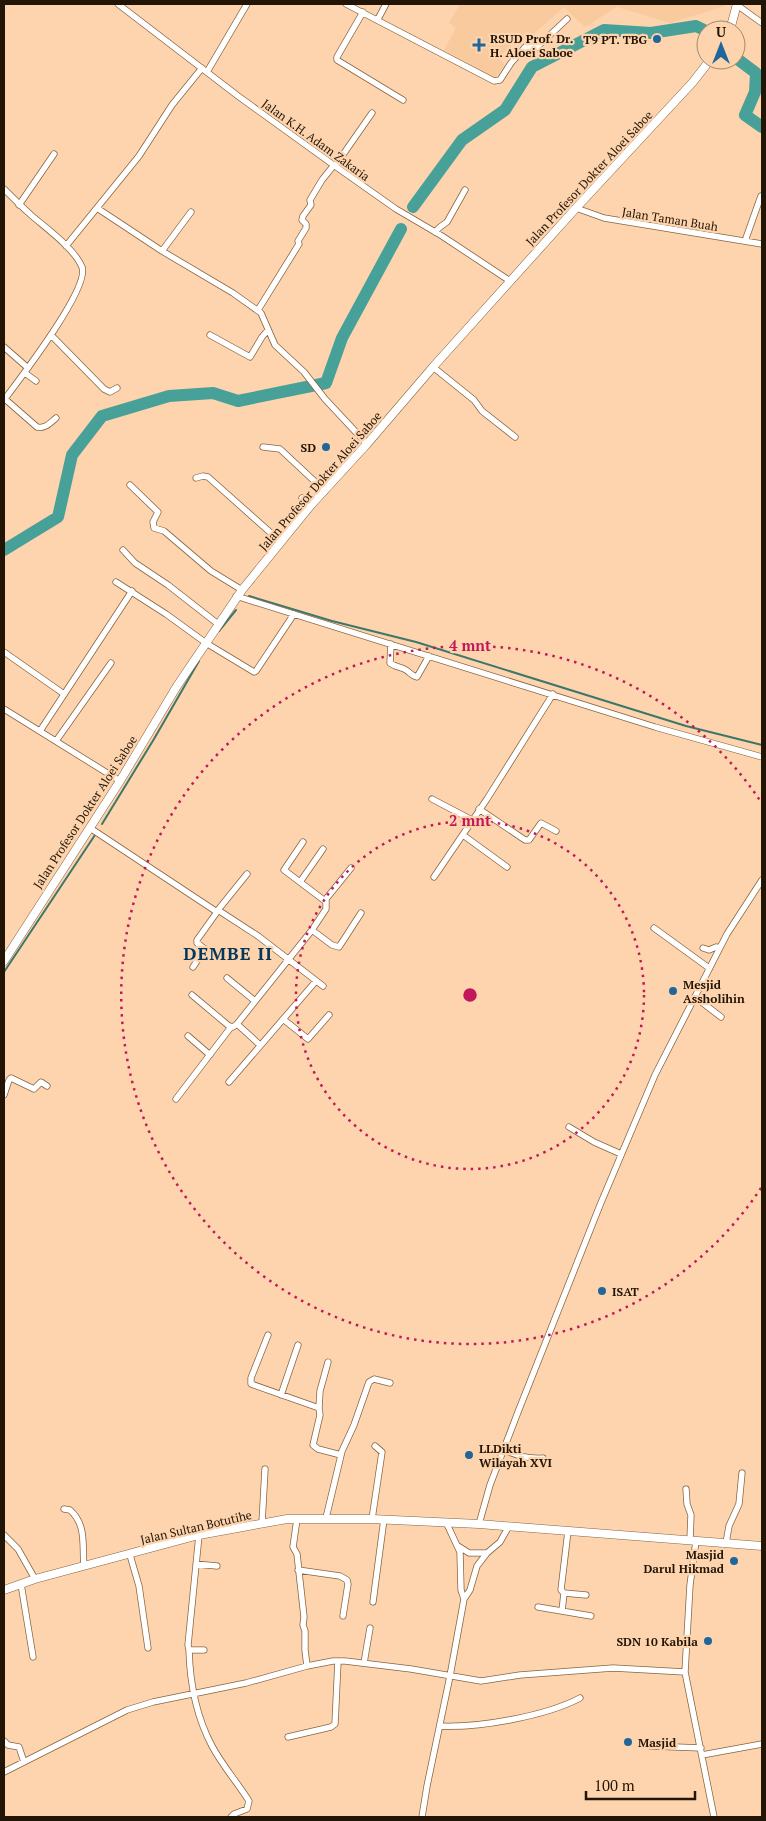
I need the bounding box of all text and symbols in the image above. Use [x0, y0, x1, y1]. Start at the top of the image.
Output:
north arrow [696, 20, 746, 70]
text: U [716, 22, 726, 41]
place label: RSUD Prof. Dr. H. Aloei Saboe [490, 31, 574, 60]
place label: T9 PT. TBG [583, 32, 647, 47]
marker: T9 PT. TBG [651, 33, 663, 45]
marker: RSUD Prof. Dr. H. Aloei Saboe [472, 38, 486, 52]
street label: Jalan K.H. Adam Zakaria [259, 96, 373, 184]
street label: Jalan Profesor Dokter Aloei Saboe [522, 107, 656, 249]
street label: Jalan Taman Buah [621, 204, 719, 234]
street label: Jalan Profesor Dokter Aloei Saboe [256, 408, 384, 554]
place label: SD [300, 440, 316, 455]
marker: SD [320, 441, 332, 453]
text: 4 mnt [449, 635, 491, 655]
street label: Jalan Profesor Dokter Aloei Saboe [30, 733, 140, 891]
text: 2 mnt [449, 810, 491, 830]
district label: DEMBE II [183, 941, 273, 965]
place label: Mesjid Assholihin [683, 977, 745, 1006]
marker: Mesjid Assholihin [667, 985, 679, 997]
centre of rings [461, 986, 479, 1004]
place label: ISAT [612, 1284, 639, 1299]
marker: ISAT [596, 1285, 608, 1297]
place label: LLDikti Wilayah XVI [479, 1441, 553, 1470]
marker: LLDikti Wilayah XVI [463, 1449, 475, 1461]
street label: Jalan Sultan Botutihe [139, 1507, 253, 1547]
place label: Masjid Darul Hikmad [643, 1547, 725, 1576]
marker: Masjid Darul Hikmad [728, 1555, 740, 1567]
place label: SDN 10 Kabila [616, 1634, 698, 1649]
marker: SDN 10 Kabila [702, 1635, 714, 1647]
place label: Masjid [638, 1735, 677, 1750]
marker: Masjid [622, 1736, 634, 1748]
scale bar [586, 1768, 695, 1800]
text: 100 m [594, 1775, 635, 1795]

